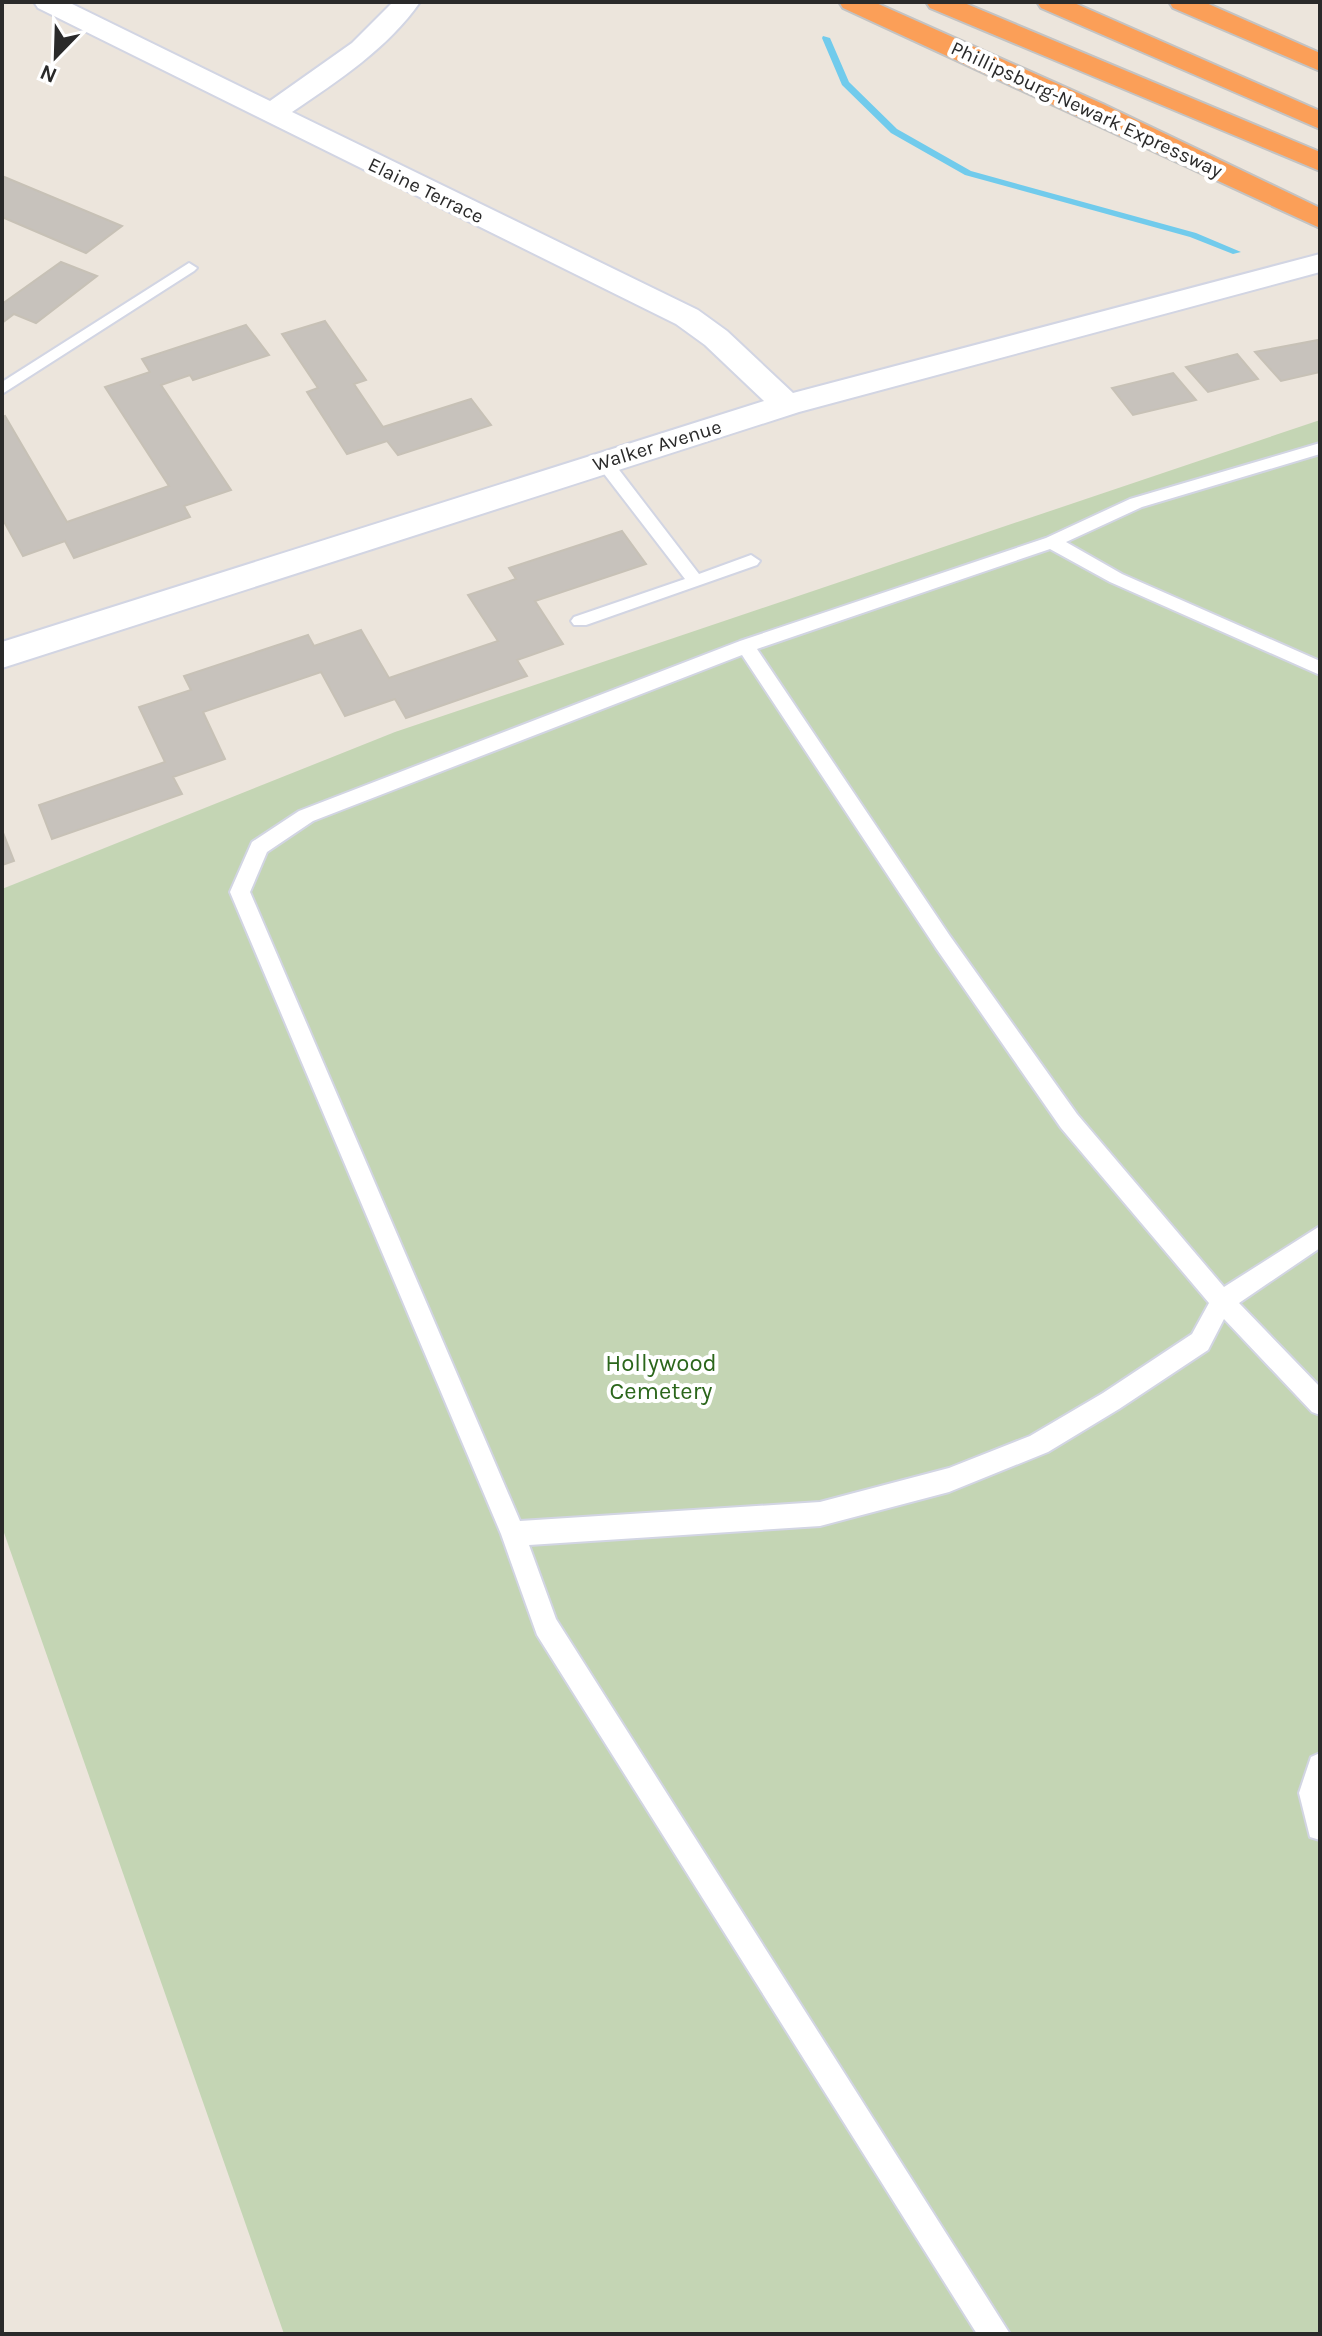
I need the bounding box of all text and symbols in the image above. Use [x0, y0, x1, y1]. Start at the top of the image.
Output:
north arrow [16, 16, 96, 96]
street label: Phillipsburg-Newark Expressway [947, 36, 1226, 183]
text: N [36, 58, 61, 89]
street label: Elaine Terrace [364, 153, 487, 228]
street label: Walker Avenue [590, 415, 724, 476]
park label: Hollywood Cemetery [605, 1349, 717, 1405]

